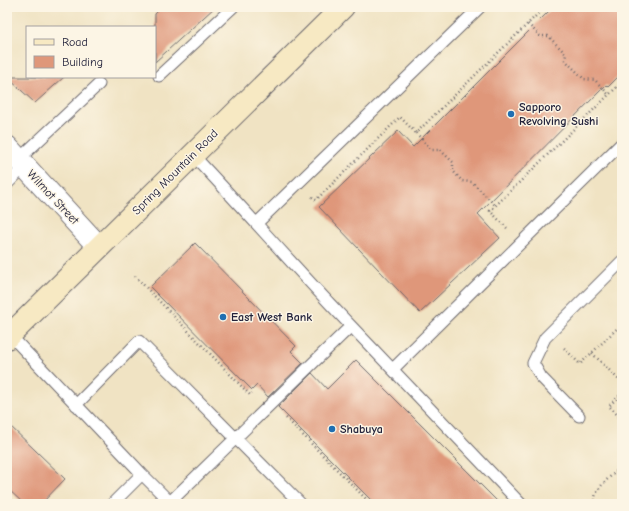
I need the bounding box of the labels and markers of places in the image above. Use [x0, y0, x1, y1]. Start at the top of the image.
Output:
place label: Sapporo Revolving Sushi [519, 100, 598, 128]
marker: Sapporo Revolving Sushi [506, 109, 516, 119]
place label: East West Bank [231, 310, 312, 324]
marker: East West Bank [218, 312, 228, 322]
place label: Shabuya [340, 422, 383, 436]
marker: Shabuya [327, 424, 337, 434]

